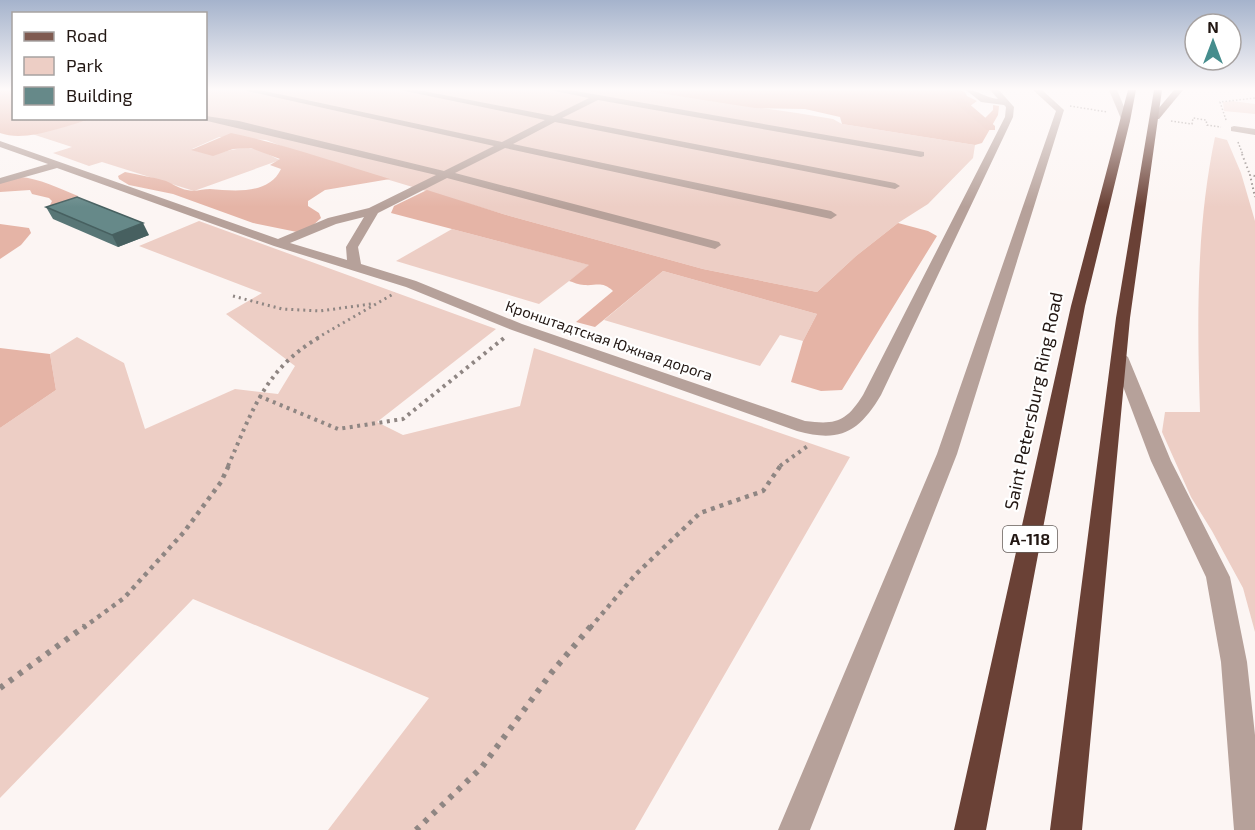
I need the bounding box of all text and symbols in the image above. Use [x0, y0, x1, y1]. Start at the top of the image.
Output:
legend [12, 12, 207, 120]
north arrow [1183, 12, 1243, 72]
text: N [1207, 17, 1219, 36]
text: Road [66, 24, 107, 46]
text: Park [66, 54, 103, 76]
text: Building [66, 84, 133, 106]
street label: Saint Petersburg Ring Road [999, 290, 1067, 512]
street label: Кронштадтская Южная дорога [503, 296, 715, 384]
road number: А-118 [1003, 526, 1057, 552]

